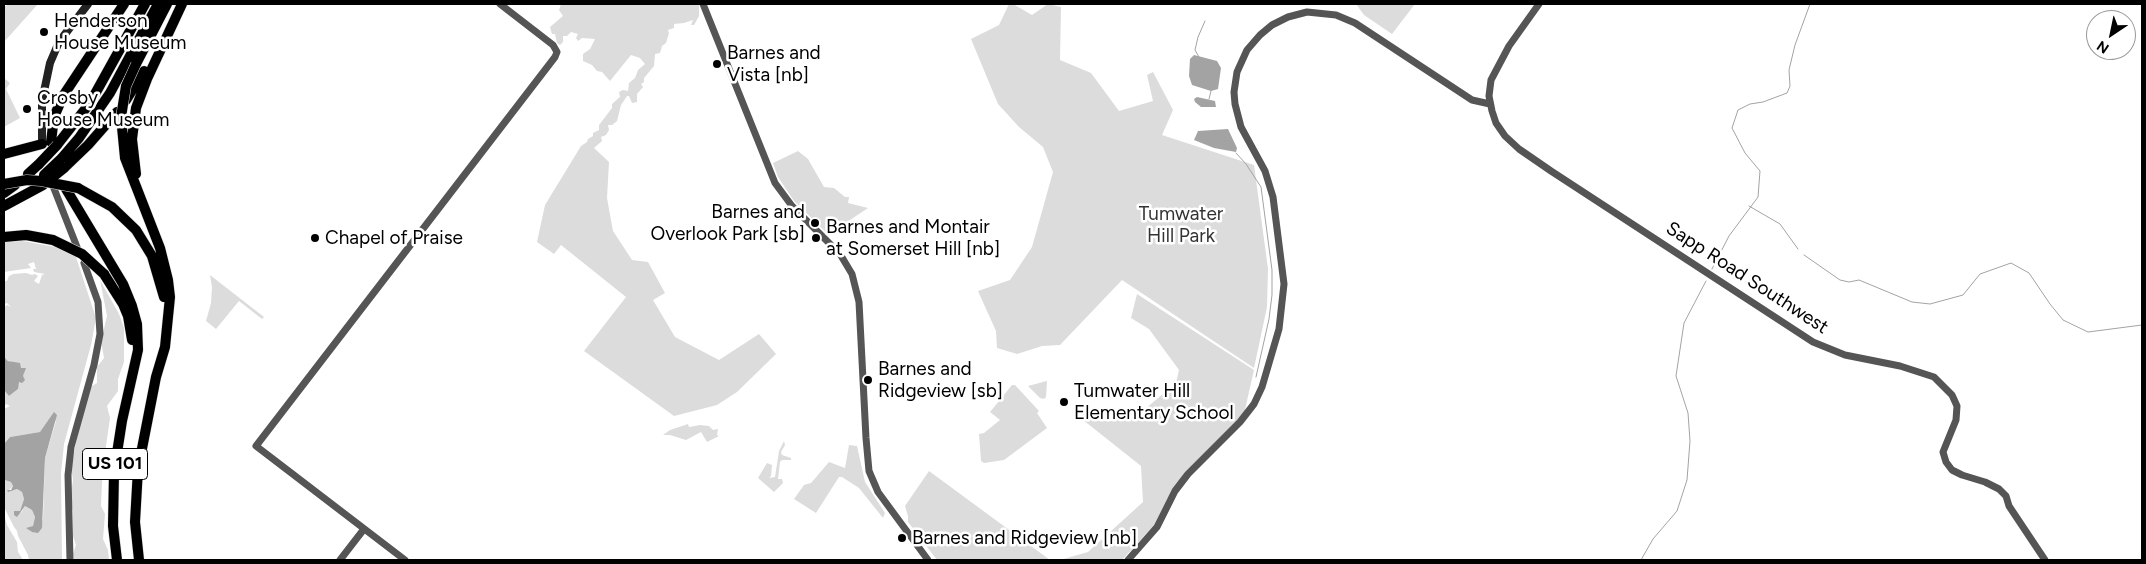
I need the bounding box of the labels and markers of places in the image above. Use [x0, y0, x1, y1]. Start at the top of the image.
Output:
place label: Henderson House Museum [54, 10, 186, 54]
marker: Henderson House Museum [38, 26, 50, 38]
place label: Barnes and Vista [nb] [727, 42, 821, 86]
marker: Barnes and Vista [nb] [711, 58, 723, 70]
place label: Crosby House Museum [37, 87, 169, 131]
marker: Crosby House Museum [21, 103, 33, 115]
place label: Barnes and Overlook Park [sb] [651, 201, 805, 245]
place label: Barnes and Montair at Somerset Hill [nb] [826, 216, 1000, 260]
marker: Barnes and Overlook Park [sb] [809, 217, 821, 229]
place label: Chapel of Praise [325, 227, 463, 249]
marker: Chapel of Praise [309, 232, 321, 244]
marker: Barnes and Montair at Somerset Hill [nb] [810, 232, 822, 244]
place label: Barnes and Ridgeview [sb] [878, 358, 1003, 402]
marker: Barnes and Ridgeview [sb] [862, 374, 874, 386]
place label: Tumwater Hill Elementary School [1074, 380, 1234, 424]
marker: Tumwater Hill Elementary School [1058, 396, 1070, 408]
place label: Barnes and Ridgeview [nb] [912, 527, 1137, 549]
marker: Barnes and Ridgeview [nb] [896, 532, 908, 544]

